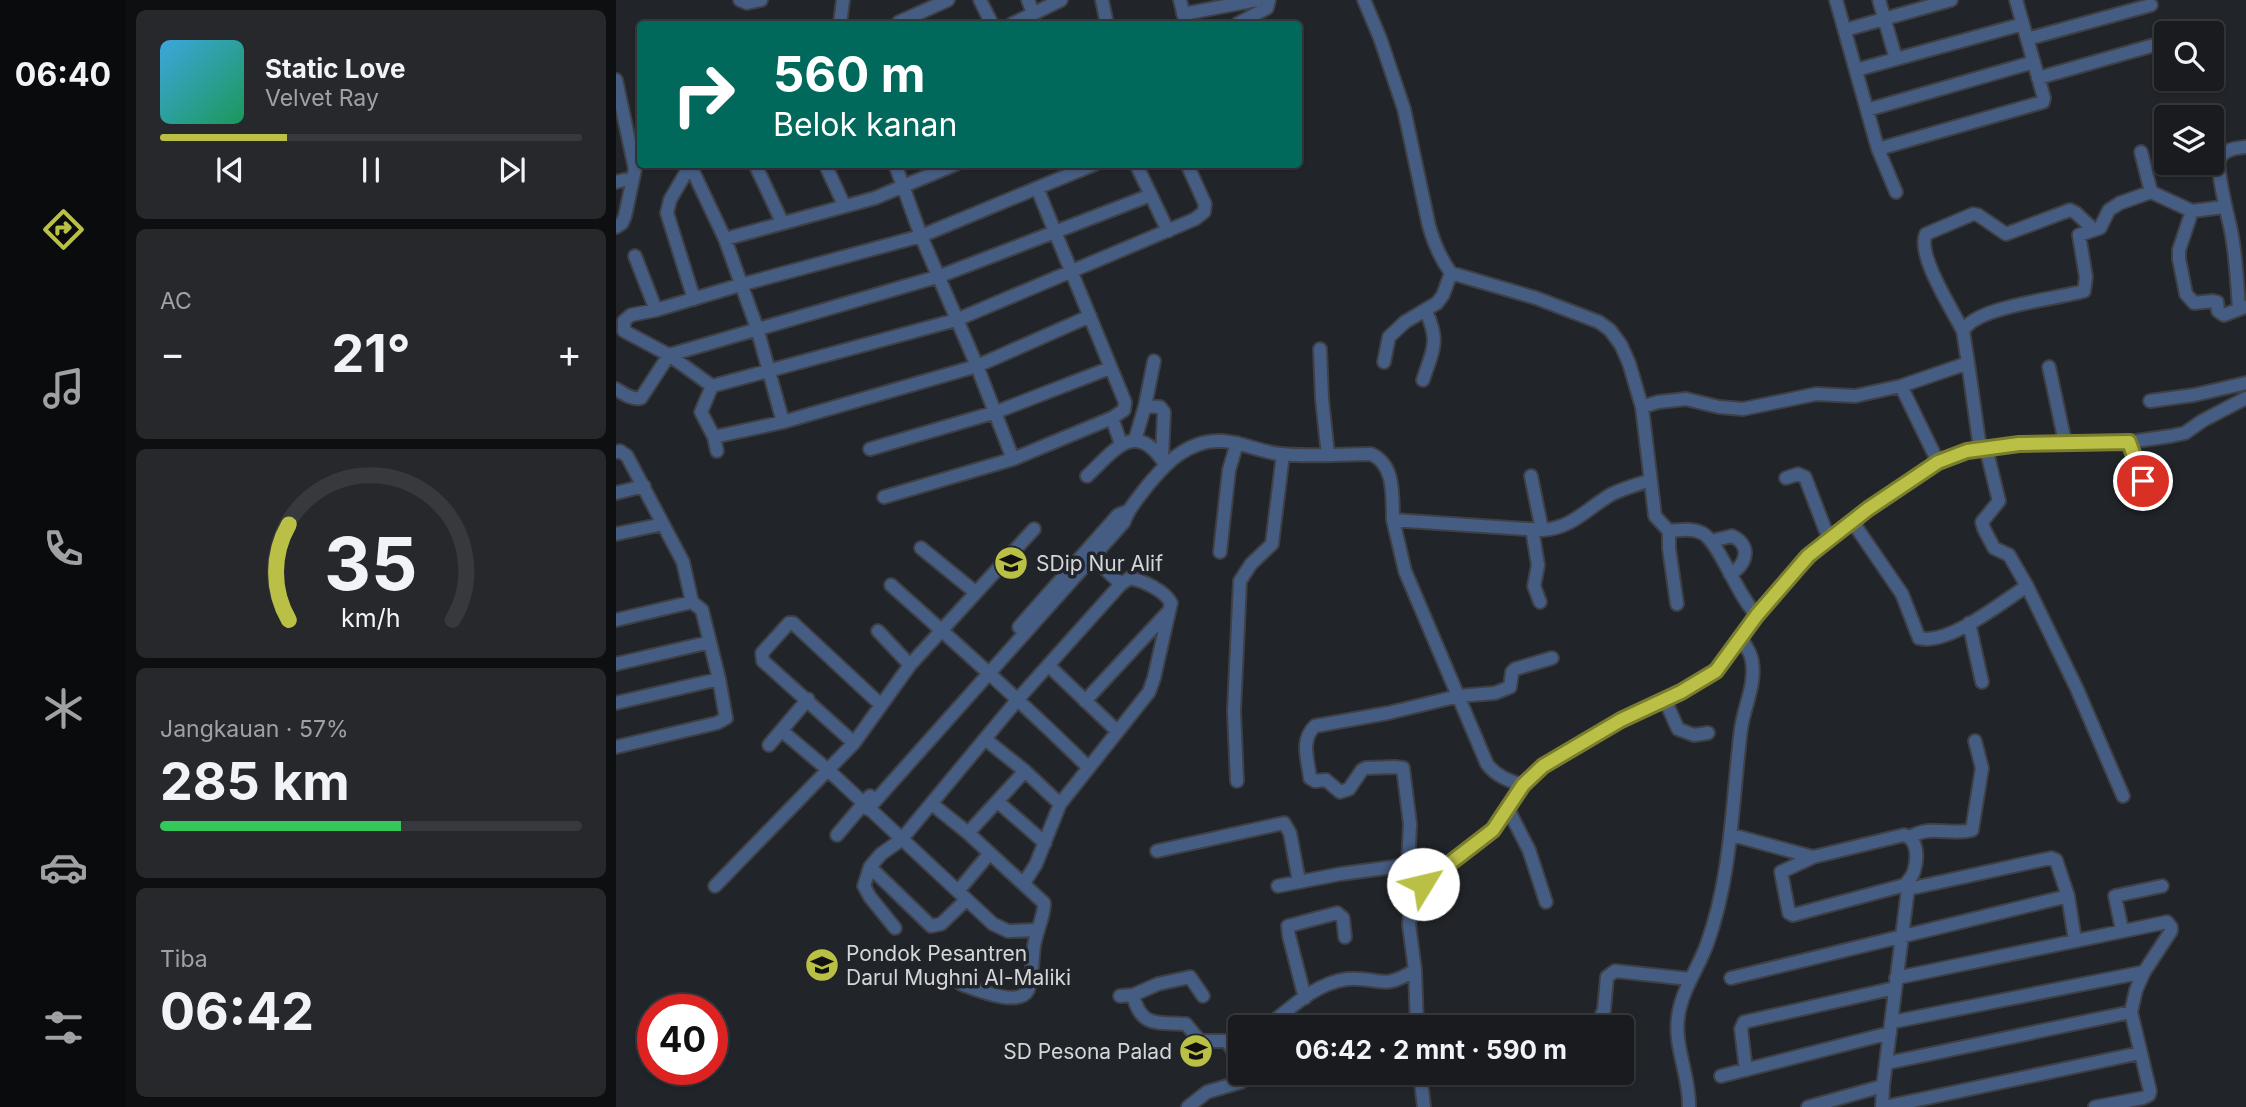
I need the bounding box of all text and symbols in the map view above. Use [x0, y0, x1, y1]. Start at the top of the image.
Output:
map controls [2154, 21, 2224, 175]
button: search [2154, 21, 2224, 91]
text: 560 m [773, 45, 926, 104]
icon: right [658, 49, 749, 140]
text: Static Love [265, 53, 406, 84]
text: 06:40 [15, 55, 111, 94]
text: Velvet Ray [265, 84, 379, 112]
text: Belok kanan [773, 105, 957, 144]
button: layers [2154, 105, 2224, 175]
icon: previous [211, 151, 249, 189]
icon: pause [352, 151, 390, 189]
icon: next [493, 151, 531, 189]
icon: directions [39, 205, 88, 254]
text: AC [160, 287, 192, 315]
text: 21° [331, 322, 411, 385]
text: − [160, 330, 185, 376]
text: + [557, 330, 582, 376]
icon: music [39, 364, 88, 413]
pin [2113, 451, 2173, 511]
icon: arrive [2124, 462, 2162, 500]
text: 35 [324, 519, 418, 608]
icon: phone [39, 524, 88, 573]
school or university icon: SDip Nur Alif [992, 544, 1030, 582]
place label: SDip Nur Alif [1036, 551, 1163, 576]
text: km/h [341, 602, 401, 632]
icon: climate [39, 684, 88, 733]
text: Jangkauan · 57% [160, 715, 349, 743]
text: 285 km [160, 750, 350, 813]
icon: car [39, 843, 88, 892]
position arrow [1386, 847, 1460, 921]
place label: Pondok Pesantren Darul Mughni Al-Maliki [846, 941, 1071, 990]
text: Tiba [160, 945, 208, 973]
school or university icon: Pondok Pesantren Darul Mughni Al-Maliki [803, 946, 841, 984]
text: 06:42 [160, 980, 314, 1043]
speed limit sign: 40 [637, 994, 728, 1085]
icon: filters [39, 1003, 88, 1052]
school or university icon: SD Pesona Palad [1177, 1032, 1215, 1070]
text: 06:42 · 2 mnt · 590 m [1295, 1034, 1567, 1065]
place label: SD Pesona Palad [1003, 1039, 1172, 1064]

